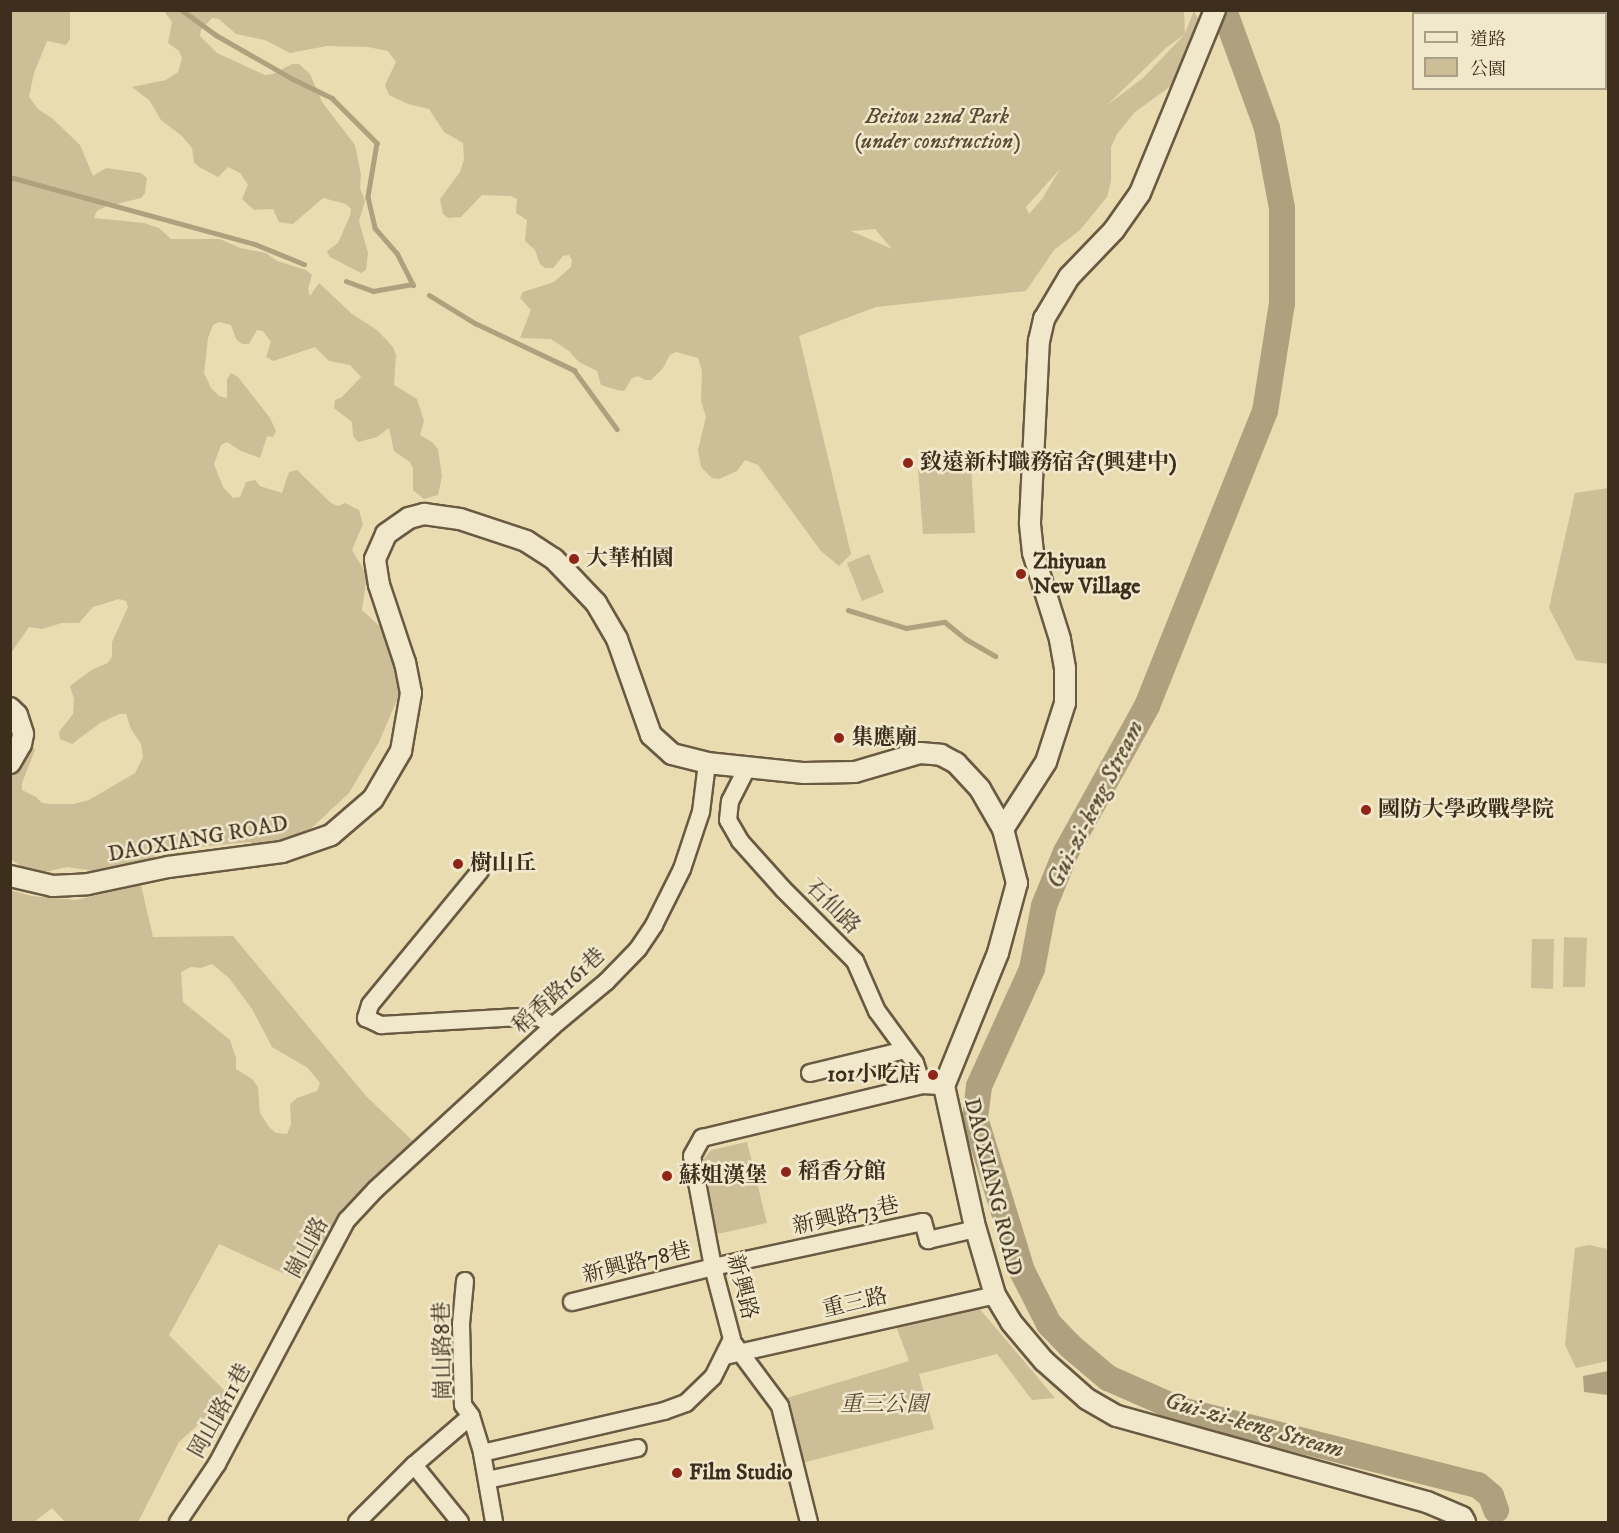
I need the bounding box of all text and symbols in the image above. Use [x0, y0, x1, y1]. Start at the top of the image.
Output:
legend [1412, 12, 1607, 90]
text: 道路 [1470, 29, 1506, 51]
text: 公園 [1470, 59, 1506, 81]
park label: Beitou 22nd Park (under construction) [854, 103, 1020, 154]
place label: 致遠新村職務宿舍(興建中) [920, 450, 1177, 476]
marker: 致遠新村職務宿舍(興建中) [901, 456, 915, 470]
place label: 大華柏園 [586, 546, 674, 572]
place label: Zhiyuan New Village [1033, 548, 1140, 600]
marker: 大華柏園 [567, 552, 581, 566]
marker: Zhiyuan New Village [1014, 567, 1028, 581]
water label: Gui-zi-keng Stream [1041, 716, 1151, 894]
place label: 集應廟 [851, 725, 917, 751]
marker: 集應廟 [832, 731, 846, 745]
place label: 國防大學政戰學院 [1378, 797, 1554, 823]
marker: 國防大學政戰學院 [1359, 803, 1373, 817]
street label: DAOXIANG ROAD [106, 810, 290, 868]
place label: 樹山丘 [470, 851, 536, 877]
marker: 樹山丘 [451, 857, 465, 871]
street label: 石仙路 [800, 874, 866, 940]
street label: 稻香路161巷 [507, 943, 611, 1039]
place label: 101小吃店 [827, 1062, 921, 1088]
marker: 101小吃店 [926, 1068, 940, 1082]
street label: DAOXIANG ROAD [958, 1095, 1028, 1279]
place label: 稻香分館 [798, 1159, 886, 1185]
place label: 蘇姐漢堡 [679, 1163, 767, 1189]
marker: 稻香分館 [779, 1165, 793, 1179]
marker: 蘇姐漢堡 [660, 1169, 674, 1183]
street label: 新興路73巷 [791, 1192, 901, 1240]
street label: 崗山路 [280, 1213, 334, 1283]
street label: 新興路78巷 [580, 1237, 694, 1289]
street label: 新興路 [721, 1252, 763, 1322]
street label: 重三路 [820, 1283, 890, 1323]
street label: 崗山路8巷 [429, 1301, 457, 1401]
street label: 岡山路11巷 [183, 1359, 257, 1463]
water label: Gui-zi-keng Stream [1161, 1387, 1347, 1465]
park label: 重三公園 [840, 1392, 928, 1418]
place label: Film Studio [689, 1460, 793, 1486]
marker: Film Studio [670, 1466, 684, 1480]

